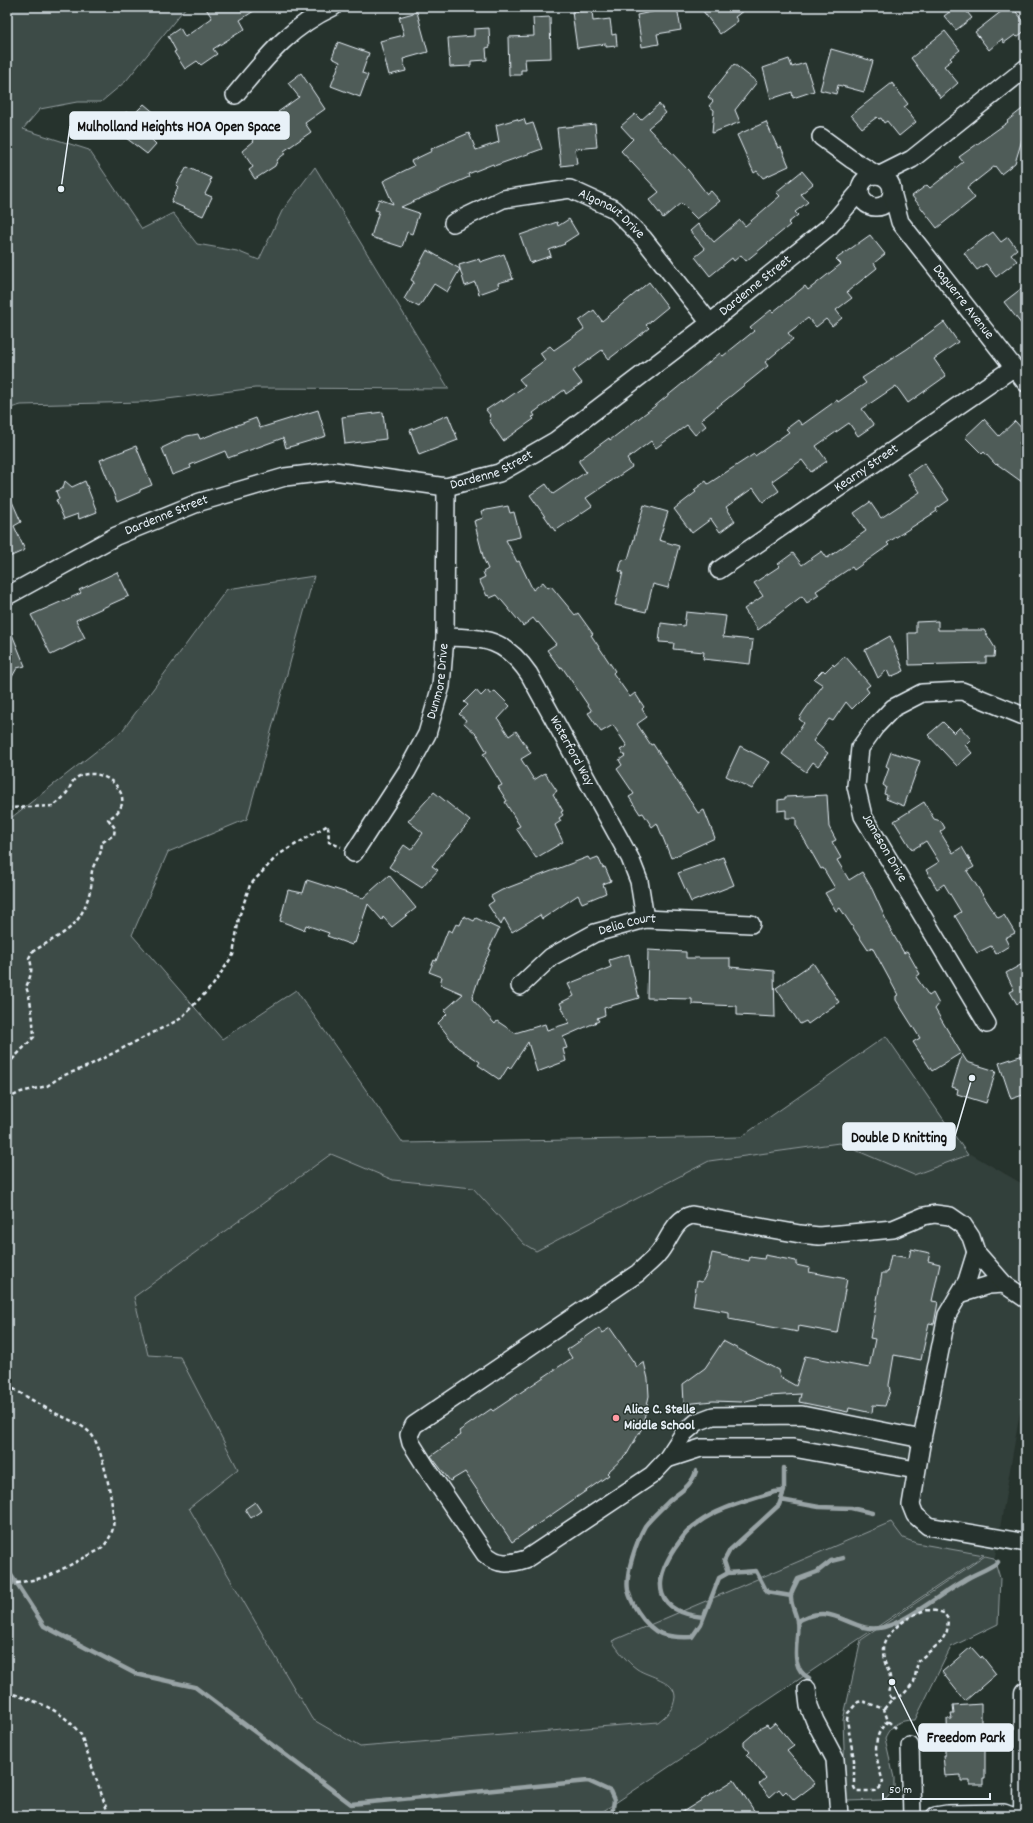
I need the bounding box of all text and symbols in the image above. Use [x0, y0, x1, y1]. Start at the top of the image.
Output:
callout: Mulholland Heights HOA Open Space [70, 112, 289, 139]
text: Mulholland Heights HOA Open Space [77, 117, 281, 139]
street label: Algonaut Drive [575, 184, 649, 244]
street label: Dardenne Street [715, 251, 796, 322]
street label: Daguerre Avenue [927, 261, 999, 344]
street label: Kearny Street [830, 439, 903, 498]
street label: Dardenne Street [448, 445, 537, 495]
street label: Dardenne Street [122, 490, 211, 541]
street label: Dunmore Drive [422, 642, 454, 722]
street label: Waterford Way [544, 712, 599, 790]
street label: Jameson Drive [856, 810, 912, 886]
street label: Delia Court [596, 909, 656, 942]
callout: Double D Knitting [843, 1123, 955, 1150]
text: Double D Knitting [851, 1128, 947, 1150]
place label: Alice C. Stelle Middle School [624, 1400, 695, 1436]
marker: Alice C. Stelle Middle School [611, 1413, 621, 1423]
callout: Freedom Park [919, 1724, 1013, 1751]
text: Freedom Park [927, 1728, 1005, 1750]
scale bar [883, 1775, 990, 1801]
text: 50 m [889, 1782, 912, 1799]

